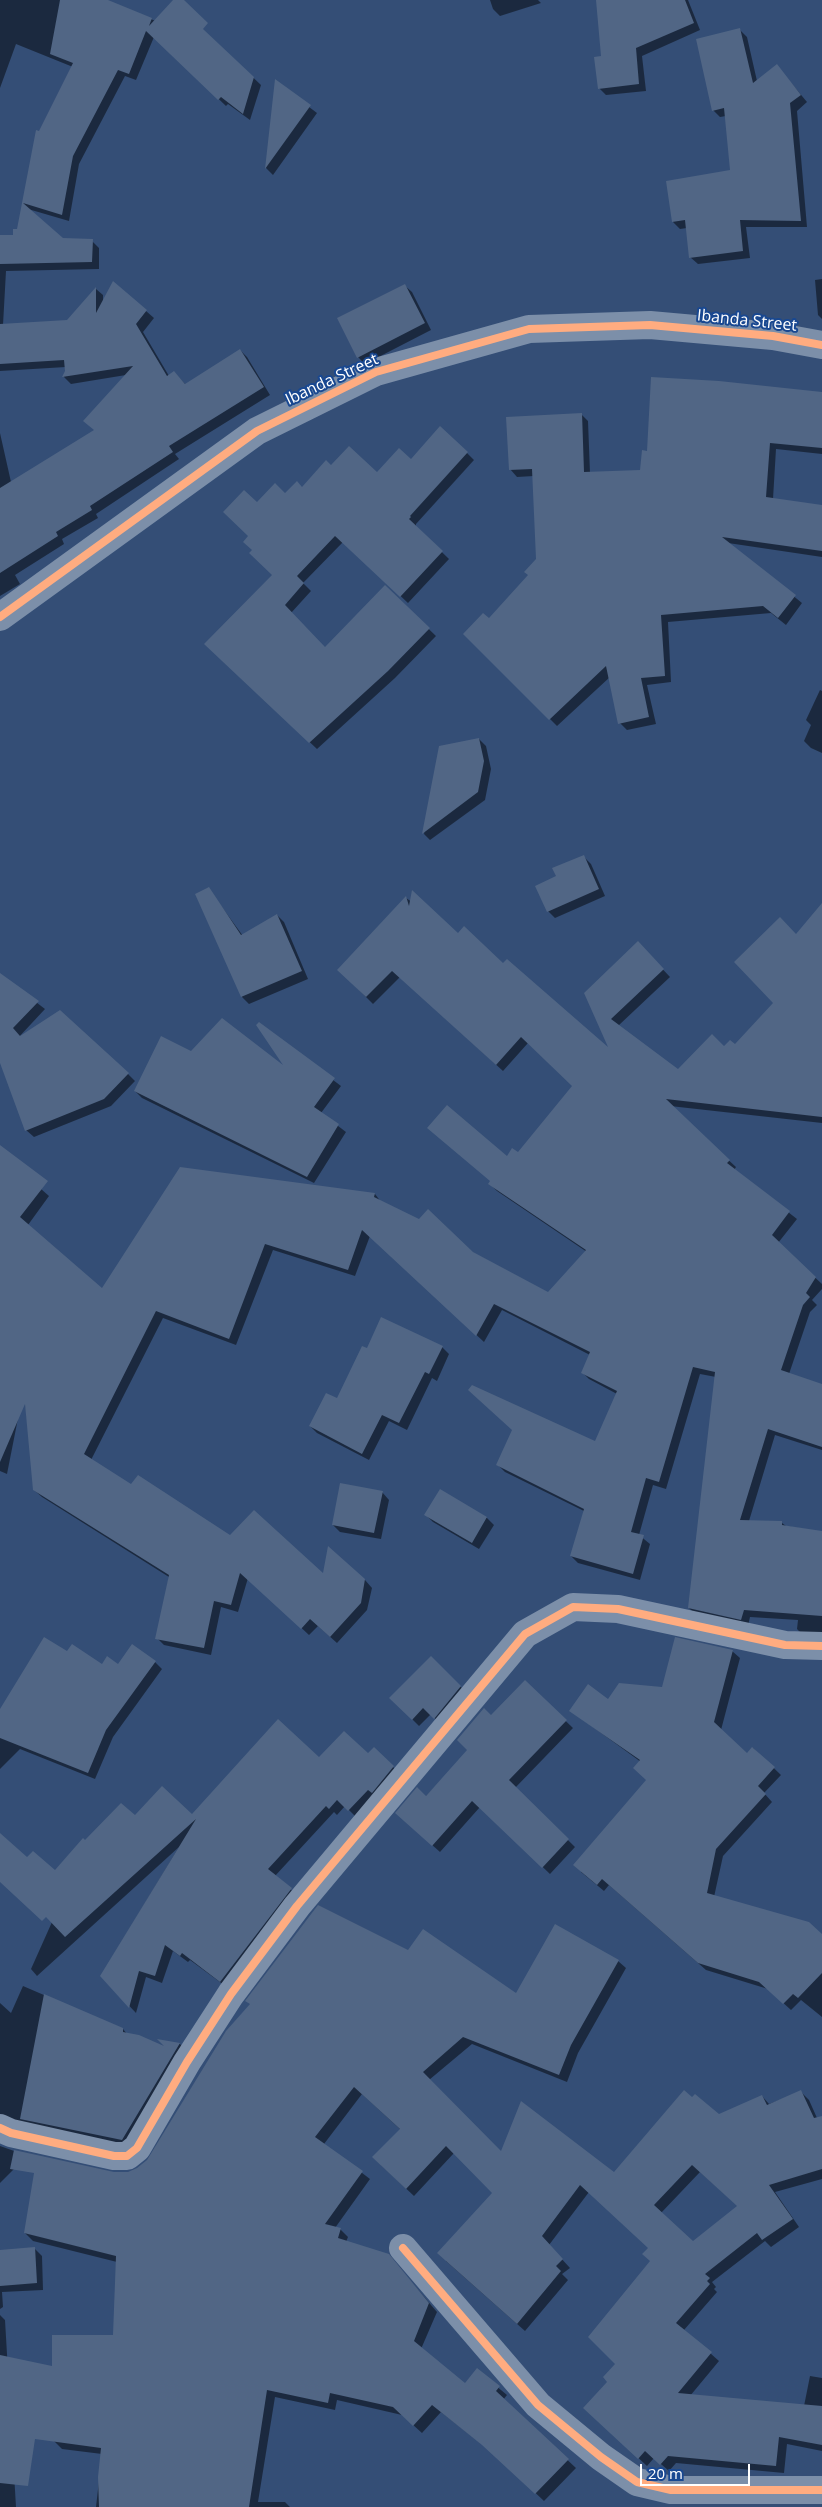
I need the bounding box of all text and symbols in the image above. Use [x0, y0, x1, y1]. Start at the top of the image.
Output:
street label: Ibanda Street [696, 306, 798, 336]
street label: Ibanda Street [282, 350, 382, 410]
scale bar [642, 2454, 752, 2486]
text: 20 m [648, 2463, 683, 2483]

